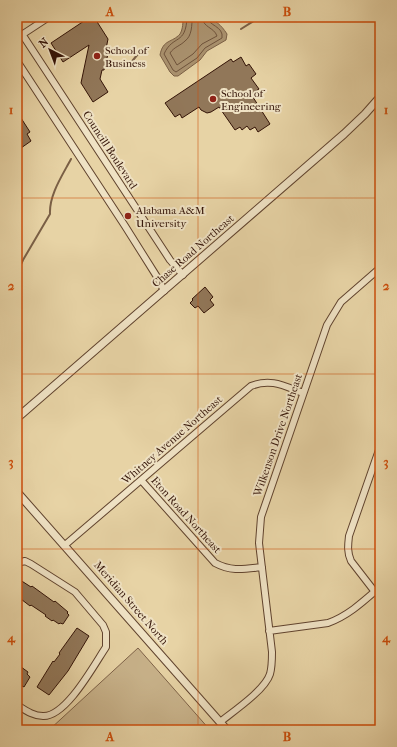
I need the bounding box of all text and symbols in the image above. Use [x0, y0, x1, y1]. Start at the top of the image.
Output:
text: A [105, 4, 115, 19]
text: B [283, 4, 292, 19]
north arrow [30, 30, 70, 70]
text: N [36, 35, 52, 51]
place label: School of Business [105, 44, 150, 70]
marker: School of Business [92, 51, 102, 61]
place label: School of Engineering [221, 87, 281, 113]
marker: School of Engineering [208, 94, 218, 104]
text: 1 [9, 102, 14, 117]
text: 1 [384, 102, 389, 117]
street label: Councill Boulevard [80, 109, 141, 192]
place label: Alabama A&M University [135, 204, 205, 230]
marker: Alabama A&M University [123, 211, 133, 221]
street label: Chase Road Northeast [149, 212, 237, 290]
text: 2 [8, 278, 15, 293]
text: 2 [383, 278, 390, 293]
street label: Wilkenson Drive Northeast [251, 372, 305, 499]
street label: Whitney Avenue Northeast [118, 393, 225, 488]
text: 3 [8, 454, 14, 470]
text: 3 [383, 454, 389, 470]
street label: Eton Road Northeast [148, 474, 224, 556]
street label: Meridian Street North [91, 559, 171, 648]
text: 4 [6, 630, 16, 646]
text: 4 [381, 630, 391, 646]
text: A [105, 729, 115, 744]
text: B [283, 729, 292, 744]

